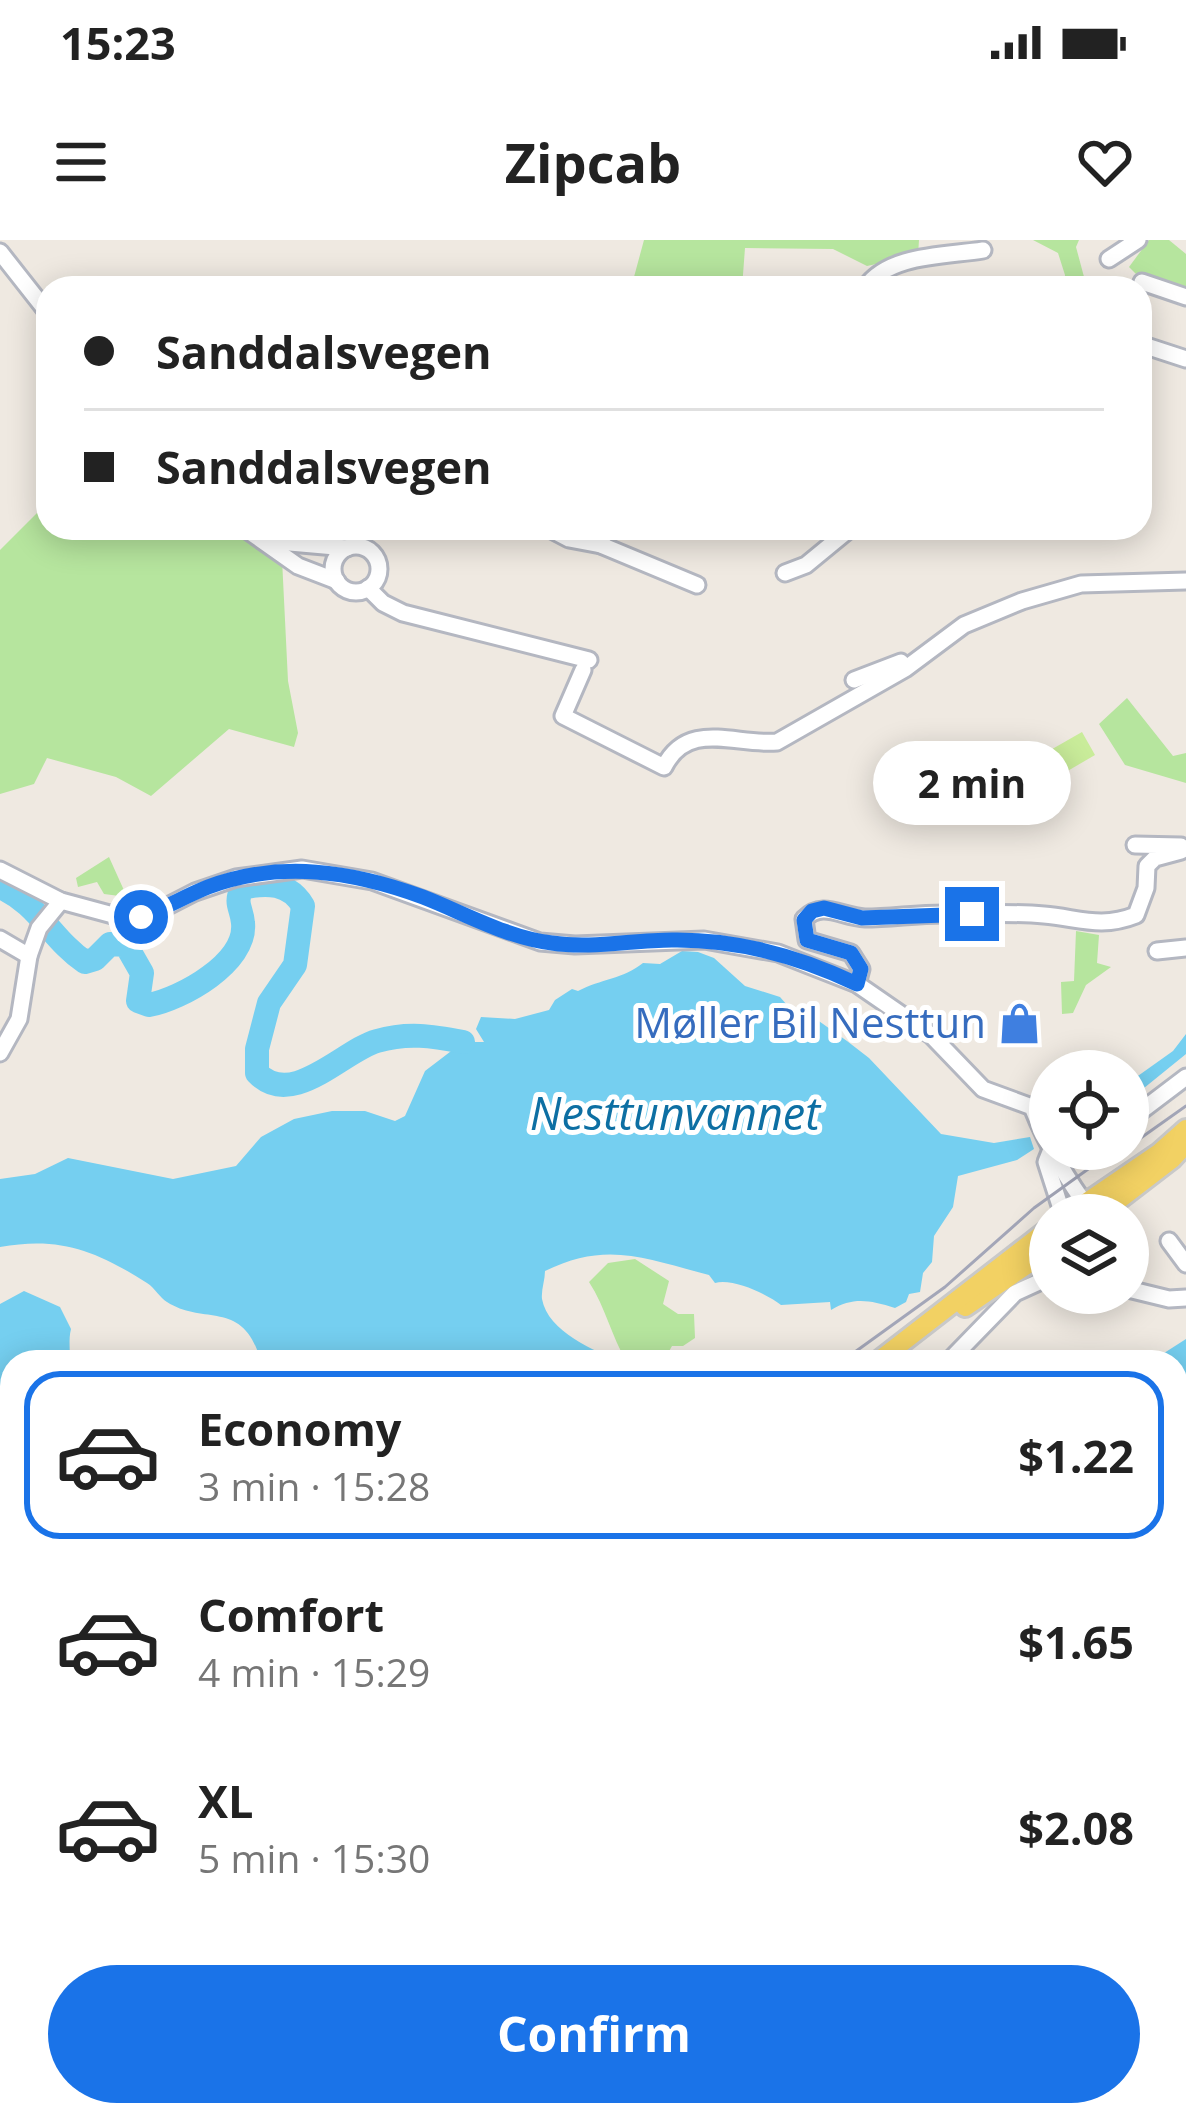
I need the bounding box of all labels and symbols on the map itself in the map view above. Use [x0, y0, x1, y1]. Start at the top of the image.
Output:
callout: 2 min [873, 740, 1071, 824]
route end [945, 887, 999, 941]
route start [114, 890, 168, 944]
place label: Møller Bil Nesttun [634, 993, 986, 1050]
shop icon: Møller Bil Nesttun [997, 1000, 1043, 1046]
water label: Nesttunvannet [530, 1082, 822, 1143]

